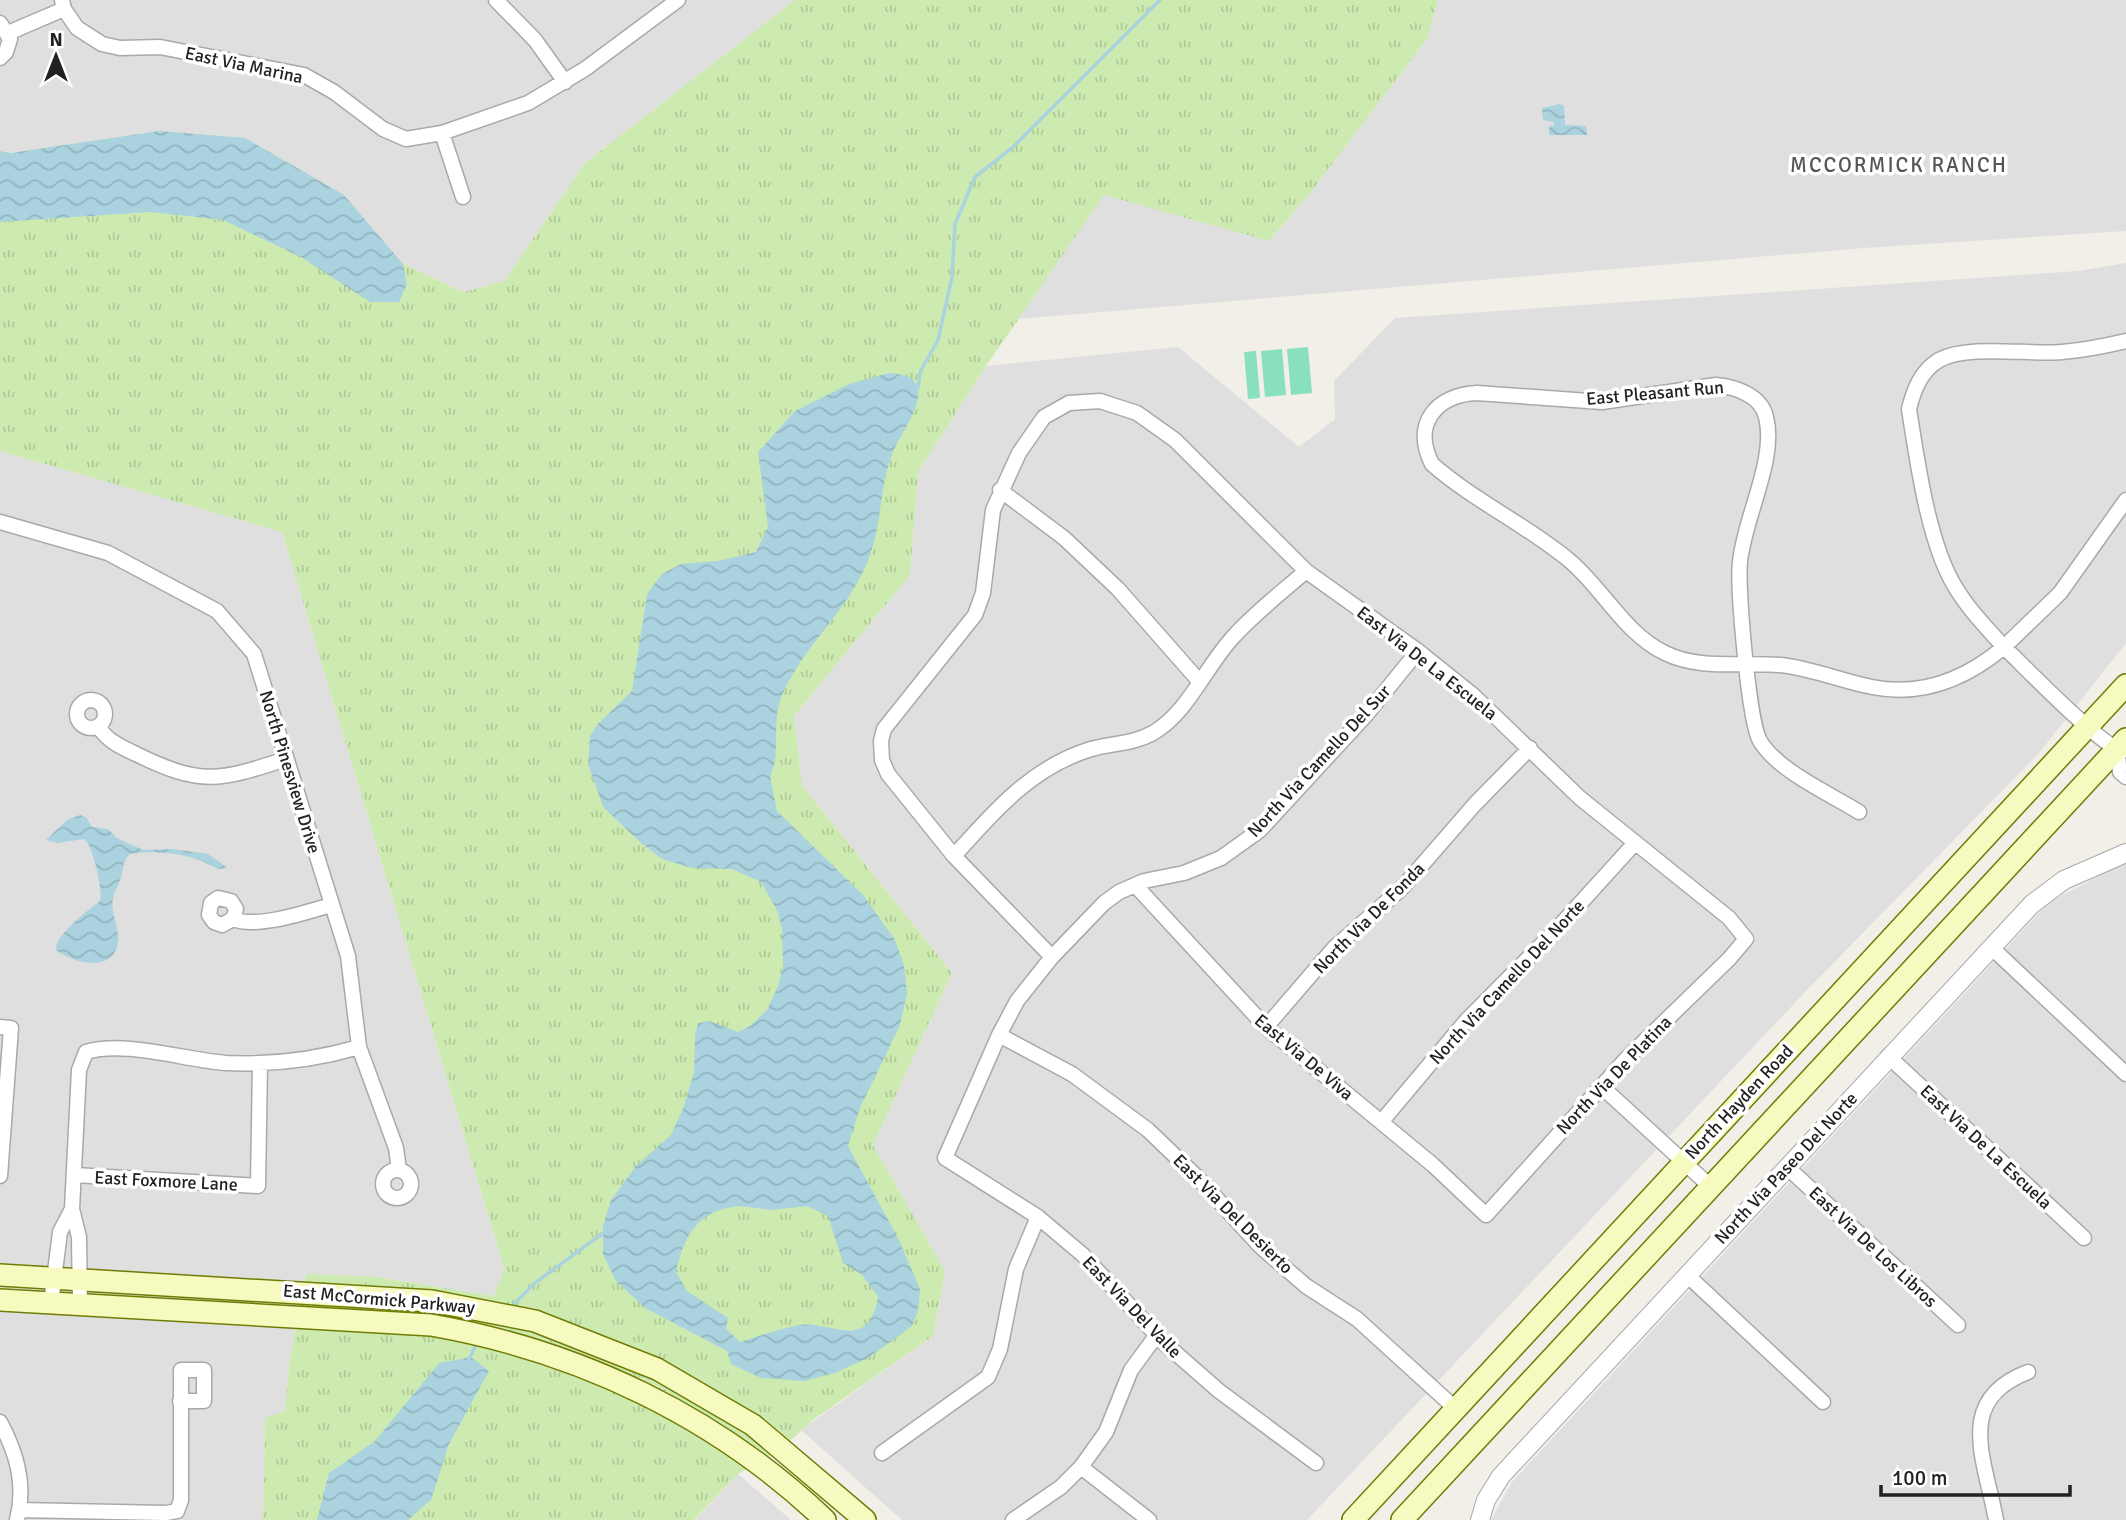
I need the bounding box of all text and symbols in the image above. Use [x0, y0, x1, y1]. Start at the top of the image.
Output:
north arrow [21, 21, 91, 91]
text: N [49, 28, 63, 52]
street label: East Via Marina [183, 42, 305, 88]
district label: MCCORMICK RANCH [1790, 152, 2008, 178]
street label: East Pleasant Run [1585, 376, 1725, 410]
street label: East Via De La Escuela [1352, 601, 1502, 725]
street label: North Via Camello Del Sur [1243, 680, 1396, 842]
street label: North Pinesview Drive [255, 688, 325, 856]
street label: North Via De Fonda [1309, 858, 1429, 978]
street label: North Via Camello Del Norte [1425, 895, 1589, 1069]
street label: East Via De Viva [1250, 1009, 1358, 1105]
street label: North Via De Platina [1552, 1011, 1676, 1139]
street label: North Hayden Road [1680, 1040, 1798, 1164]
street label: East Via De La Escuela [1915, 1080, 2057, 1214]
street label: North Via Paseo Del Norte [1710, 1087, 1862, 1249]
street label: East Via Del Desierto [1168, 1149, 1298, 1279]
street label: East Foxmore Lane [94, 1166, 238, 1196]
street label: East Via De Los Libros [1804, 1182, 1942, 1312]
street label: East Via Del Valle [1078, 1251, 1186, 1363]
street label: East McCormick Parkway [282, 1280, 476, 1318]
scale bar [1881, 1454, 2070, 1498]
text: 100 m [1892, 1465, 1947, 1491]

